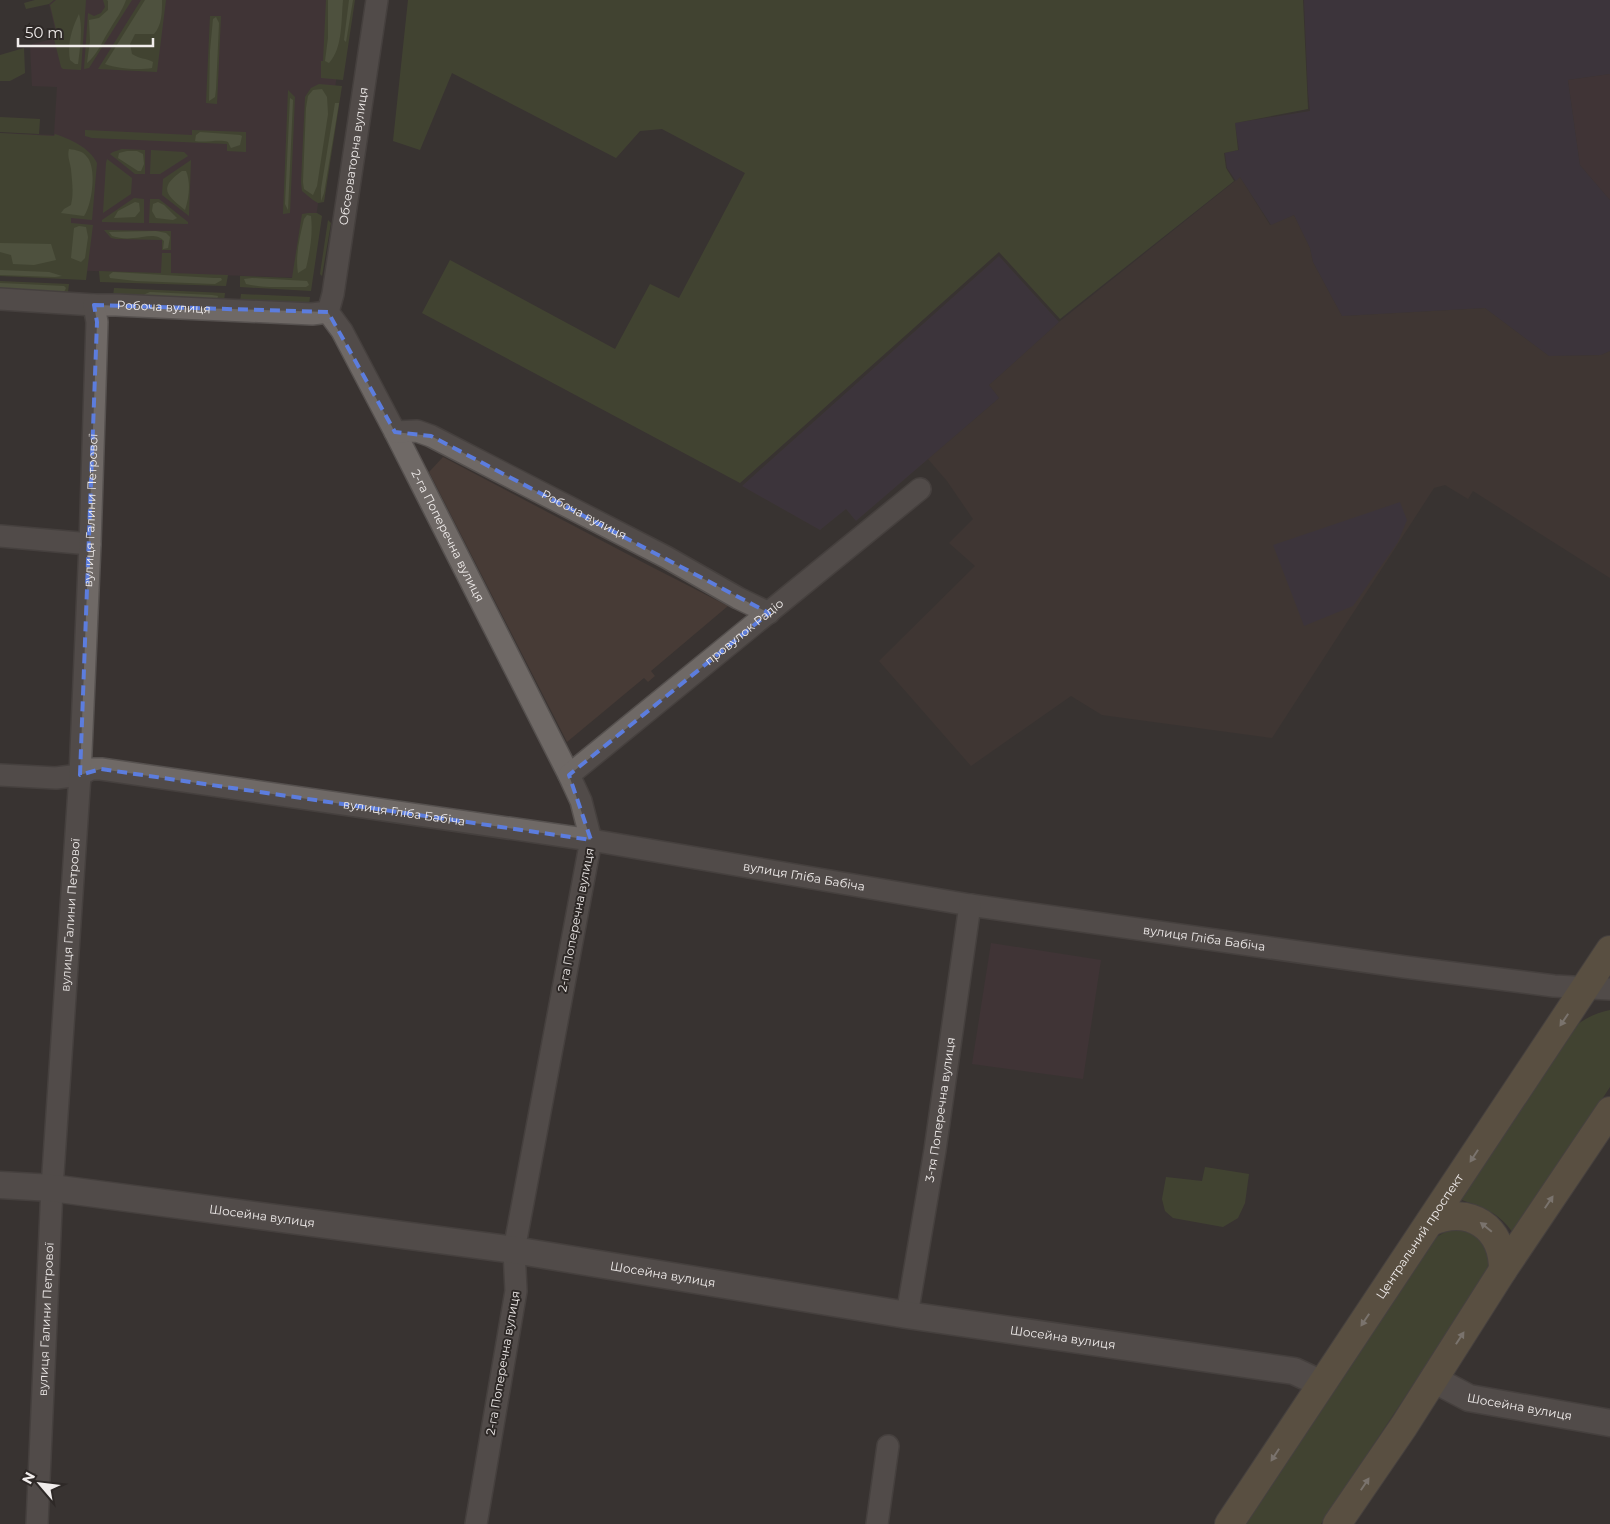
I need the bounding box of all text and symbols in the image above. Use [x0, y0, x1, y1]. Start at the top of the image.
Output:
scale bar [18, 15, 152, 47]
text: 50 m [25, 23, 63, 42]
street label: Обсерваторна вулиця [335, 86, 371, 226]
street label: Робоча вулиця [116, 297, 211, 316]
street label: вулиця Галини Петрової [80, 433, 100, 588]
street label: 2-га Поперечна вулиця [408, 467, 488, 604]
street label: Робоча вулиця [539, 486, 629, 543]
street label: провулок Радіо [702, 595, 787, 668]
street label: вулиця Гліба Бабіча [342, 796, 466, 829]
street label: вулиця Галини Петрової [57, 838, 83, 992]
street label: 2-га Поперечна вулиця [554, 847, 597, 993]
street label: вулиця Гліба Бабіча [742, 858, 866, 894]
street label: вулиця Гліба Бабіча [1142, 922, 1266, 954]
one-way arrow [1559, 1013, 1569, 1027]
street label: 3-тя Поперечна вулиця [922, 1036, 958, 1183]
one-way arrow [1469, 1149, 1479, 1162]
street label: Центральний проспект [1372, 1171, 1466, 1302]
one-way arrow [1544, 1195, 1554, 1209]
street label: Шосейна вулиця [208, 1201, 316, 1230]
one-way arrow [1480, 1222, 1493, 1233]
street label: вулиця Галини Петрової [35, 1242, 57, 1396]
street label: Шосейна вулиця [609, 1258, 717, 1290]
street label: 2-га Поперечна вулиця [482, 1290, 523, 1436]
one-way arrow [1360, 1314, 1370, 1327]
street label: Шосейна вулиця [1009, 1322, 1117, 1352]
one-way arrow [1455, 1331, 1465, 1345]
street label: Шосейна вулиця [1466, 1390, 1573, 1423]
one-way arrow [1270, 1449, 1280, 1462]
north arrow [15, 1459, 65, 1509]
text: N [18, 1469, 39, 1487]
one-way arrow [1360, 1477, 1369, 1490]

